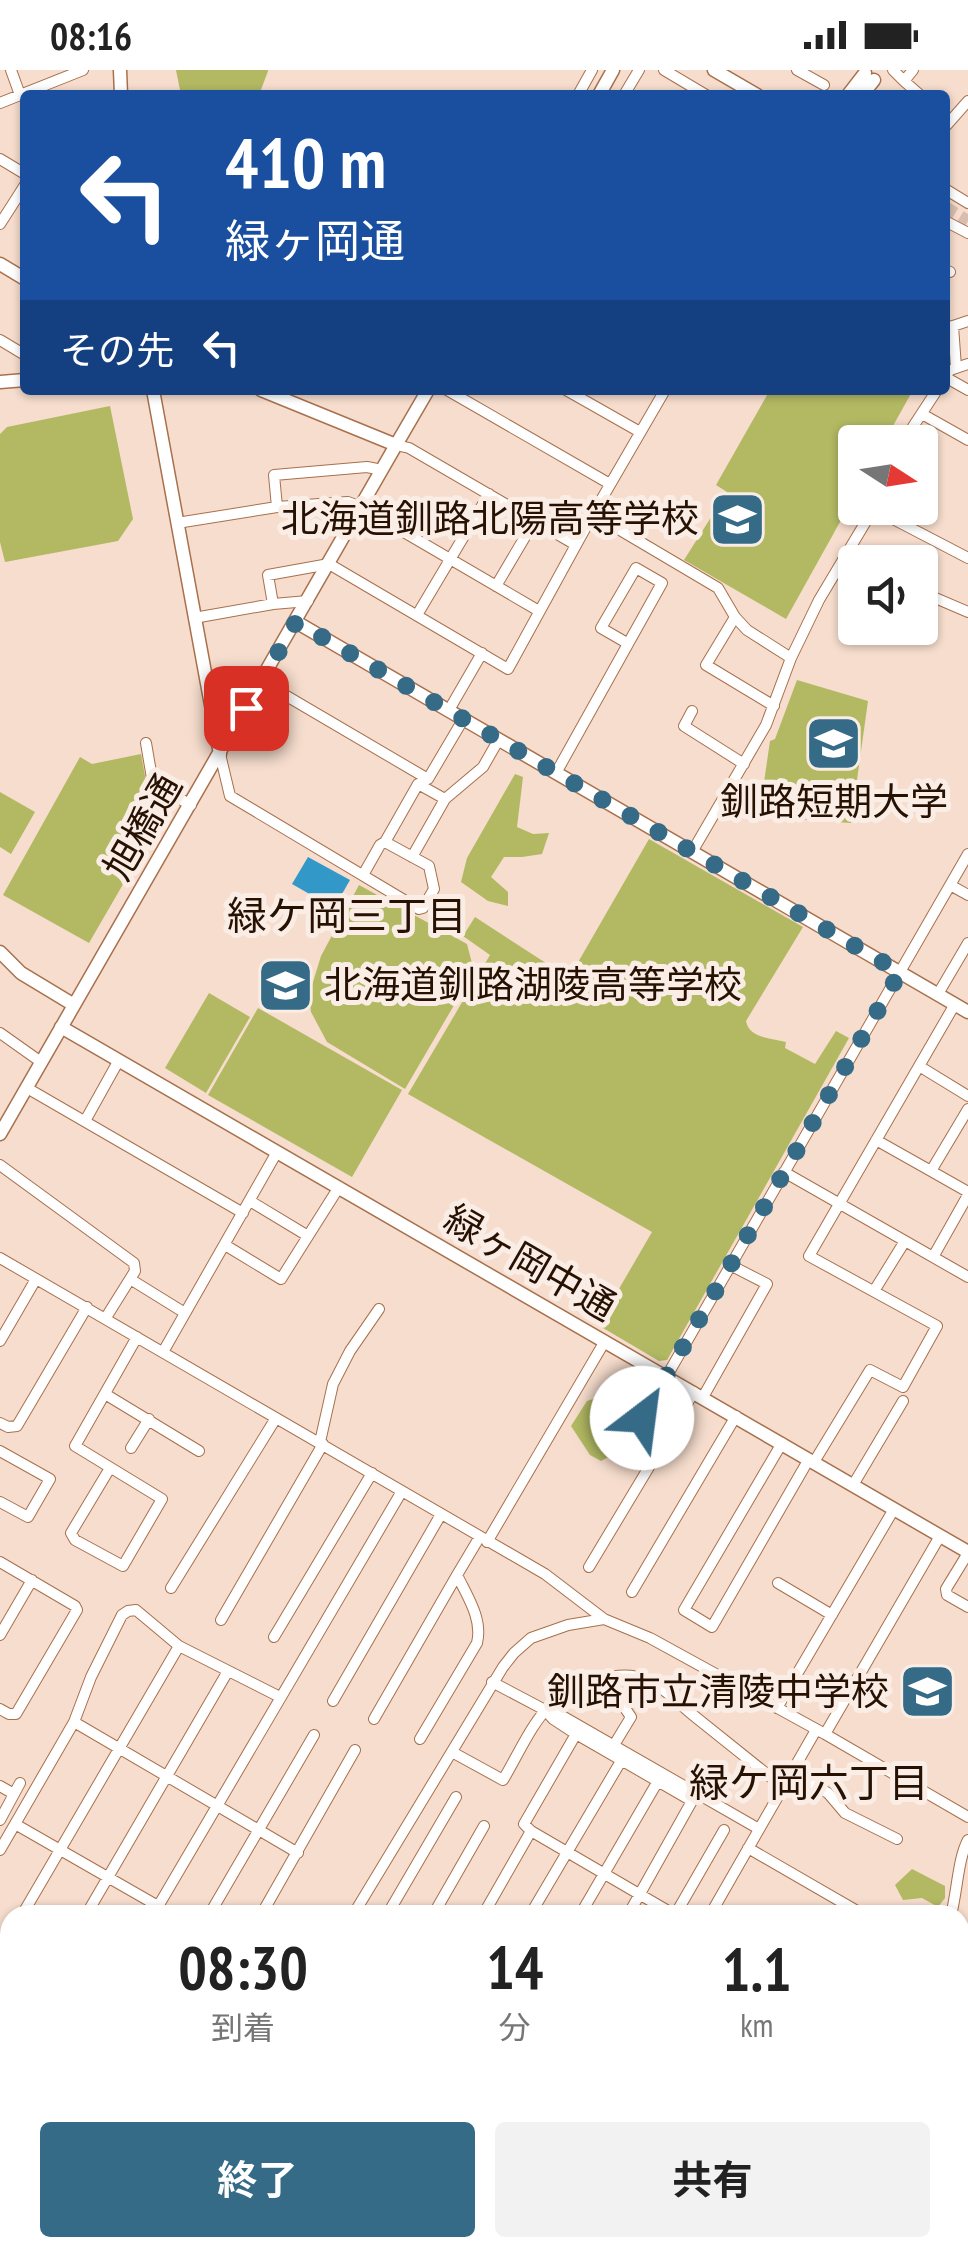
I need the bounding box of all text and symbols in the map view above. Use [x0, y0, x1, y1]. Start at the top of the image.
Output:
text: 08:16 [50, 11, 132, 60]
text: 410 m [225, 117, 386, 207]
icon: left [60, 130, 190, 260]
text: 緑ヶ岡通 [225, 211, 405, 269]
icon: left [194, 320, 249, 375]
text: その先 [60, 325, 174, 374]
north arrow [838, 425, 938, 525]
map controls [838, 425, 938, 645]
school or university icon: 北海道釧路北陽高等学校 [708, 489, 768, 549]
place label: 北海道釧路北陽高等学校 [281, 493, 699, 542]
button: sound [838, 545, 938, 645]
pin [204, 666, 289, 751]
icon: arrive [219, 681, 274, 736]
school or university icon: 釧路短期大学 [804, 714, 864, 774]
street label: 旭橋通 [92, 765, 191, 888]
place label: 釧路短期大学 [720, 776, 948, 825]
district label: 緑ケ岡三丁目 [227, 889, 467, 941]
school or university icon: 北海道釧路湖陵高等学校 [255, 955, 315, 1015]
place label: 北海道釧路湖陵高等学校 [324, 959, 742, 1008]
street label: 緑ヶ岡中通 [436, 1193, 625, 1330]
position arrow [590, 1366, 694, 1470]
school or university icon: 釧路市立清陵中学校 [898, 1662, 958, 1722]
place label: 釧路市立清陵中学校 [547, 1666, 889, 1715]
district label: 緑ケ岡六丁目 [689, 1756, 929, 1808]
text: 08:30 [178, 1928, 308, 2006]
text: 14 [486, 1928, 544, 2006]
text: 1.1 [722, 1930, 792, 2008]
text: km [740, 2004, 773, 2046]
text: 到着 [211, 2006, 275, 2048]
text: 分 [499, 2006, 531, 2048]
button: 終了 [40, 2122, 475, 2237]
button: 共有 [495, 2122, 930, 2237]

